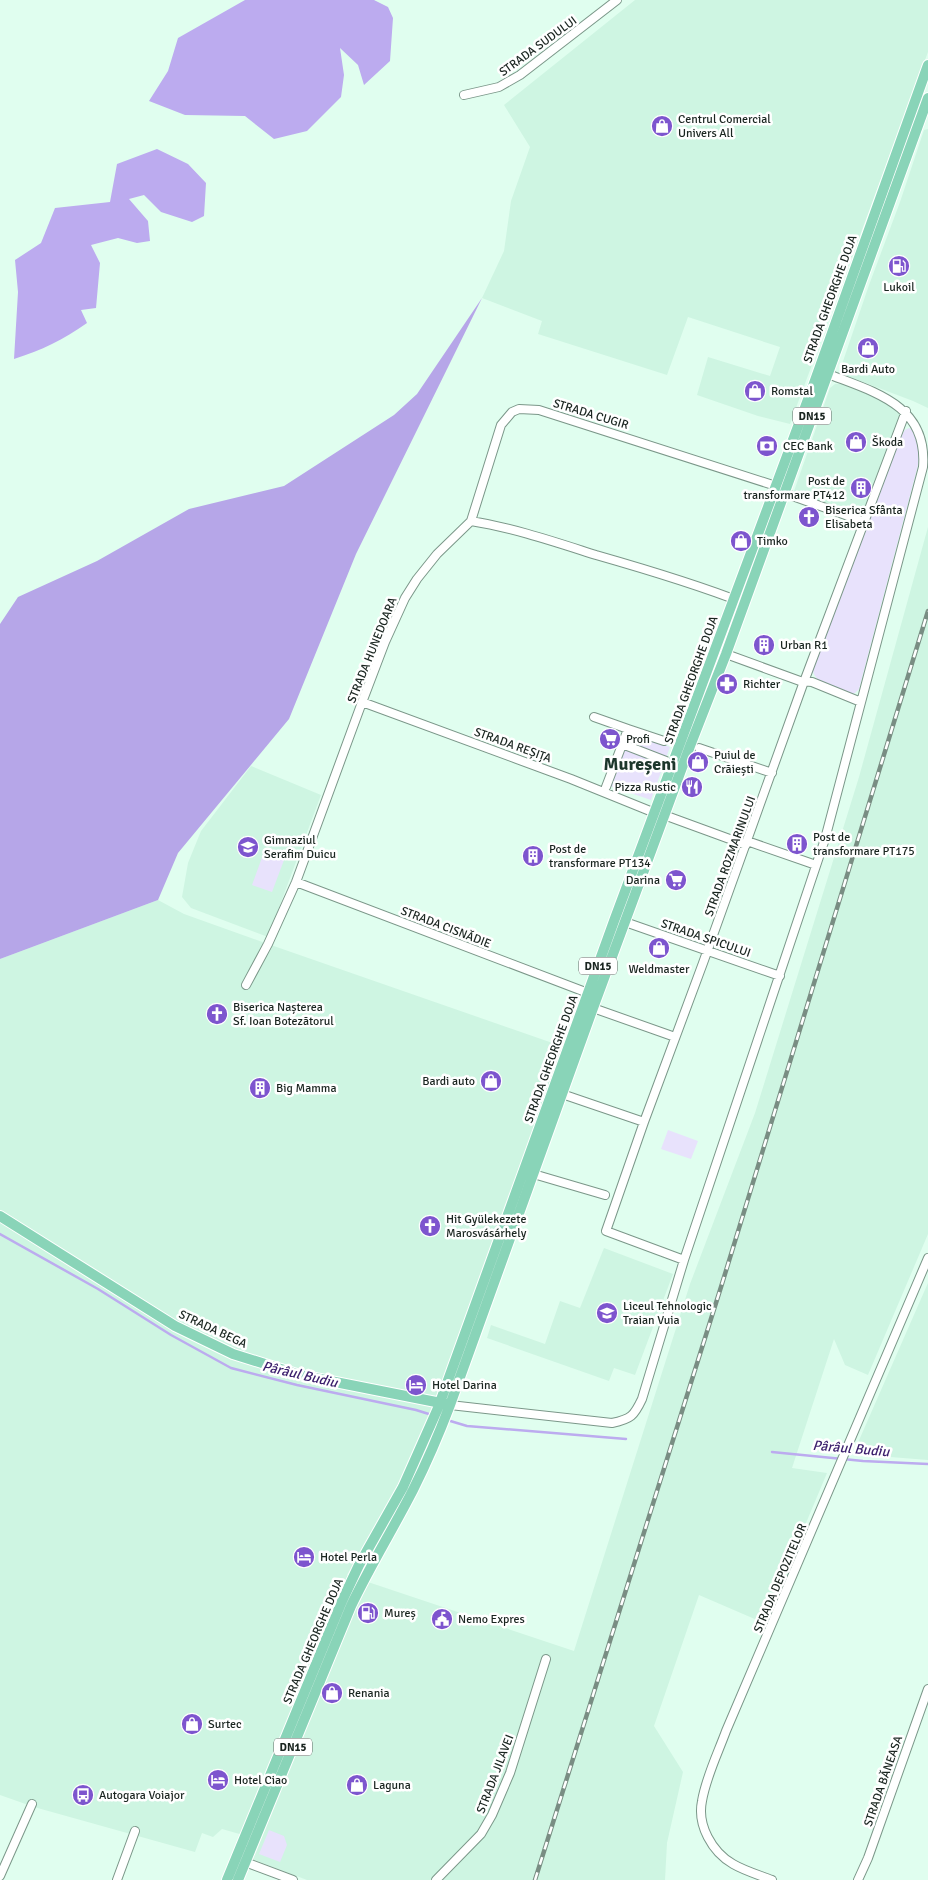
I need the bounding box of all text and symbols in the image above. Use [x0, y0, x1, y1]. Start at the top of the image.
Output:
street label: STRADA SUDULUI [497, 13, 580, 80]
place label: Centrul Comercial Univers All [678, 112, 771, 141]
shop icon: Centrul Comercial Univers All [650, 114, 674, 138]
street label: STRADA GHEORGHE DOJA [800, 233, 861, 365]
fuel station icon: Lukoil [887, 254, 911, 278]
place label: Lukoil [883, 280, 915, 295]
shop icon: Bardi Auto [856, 336, 880, 360]
place label: Bardi Auto [841, 362, 895, 377]
shop icon: Romstal [743, 379, 767, 403]
place label: Romstal [771, 384, 813, 399]
street label: STRADA CUGIR [551, 396, 630, 433]
road number: DN15 [793, 408, 831, 424]
shop icon: Škoda [844, 430, 868, 454]
bank icon: CEC Bank [755, 434, 779, 458]
place label: Škoda [872, 435, 903, 450]
place label: CEC Bank [783, 439, 833, 454]
place label: Post de transformare PT412 [743, 474, 845, 503]
building icon: Post de transformare PT412 [849, 476, 873, 500]
place label: Biserica Sfânta Elisabeta [825, 503, 903, 532]
church icon: Biserica Sfânta Elisabeta [797, 505, 821, 529]
shop icon: Timko [729, 529, 753, 553]
place label: Timko [757, 534, 788, 549]
street label: STRADA HUNEDOARA [344, 594, 401, 705]
street label: STRADA GHEORGHE DOJA [661, 614, 722, 746]
building icon: Urban R1 [752, 633, 776, 657]
place label: Urban R1 [780, 638, 828, 653]
pharmacy icon: Richter [715, 672, 739, 696]
place label: Richter [743, 677, 781, 692]
street label: STRADA REȘIȚA [472, 725, 554, 767]
supermarket icon: Profi [598, 727, 622, 751]
place label: Profi [626, 732, 650, 747]
place label: Puiul de Crăiești [714, 748, 756, 777]
shop icon: Puiul de Crăiești [686, 750, 710, 774]
district label: Mureșeni [604, 753, 676, 775]
restaurant icon: Pizza Rustic [680, 775, 704, 799]
place label: Pizza Rustic [615, 780, 676, 795]
street label: STRADA ROZMARINULUI [702, 794, 759, 919]
place label: Post de transformare PT175 [813, 830, 915, 859]
building icon: Post de transformare PT175 [785, 832, 809, 856]
place label: Gimnaziul Serafim Duicu [264, 833, 336, 862]
school or university icon: Gimnaziul Serafim Duicu [236, 835, 260, 859]
place label: Post de transformare PT134 [549, 842, 651, 871]
building icon: Post de transformare PT134 [521, 844, 545, 868]
supermarket icon: Darina [664, 868, 688, 892]
place label: Darina [626, 873, 660, 888]
street label: STRADA CISNĂDIE [399, 903, 493, 952]
street label: STRADA SPICULUI [659, 916, 753, 961]
shop icon: Weldmaster [647, 936, 671, 960]
road number: DN15 [579, 958, 617, 974]
place label: Weldmaster [629, 962, 690, 977]
street label: STRADA GHEORGHE DOJA [521, 993, 582, 1125]
place label: Biserica Nașterea Sf. Ioan Botezătorul [233, 1000, 334, 1029]
church icon: Biserica Nașterea Sf. Ioan Botezătorul [205, 1002, 229, 1026]
shop icon: Bardi auto [479, 1069, 503, 1093]
place label: Bardi auto [422, 1074, 475, 1089]
building icon: Big Mamma [248, 1076, 272, 1100]
place label: Big Mamma [276, 1081, 336, 1096]
place label: Hit Gyülekezete Marosvásárhely [446, 1212, 527, 1241]
church icon: Hit Gyülekezete Marosvásárhely [418, 1214, 442, 1238]
place label: Liceul Tehnologic Traian Vuia [623, 1299, 712, 1328]
school or university icon: Liceul Tehnologic Traian Vuia [595, 1301, 619, 1325]
street label: STRADA BEGA [176, 1307, 250, 1352]
water label: Pârâul Budiu [261, 1358, 340, 1392]
hotel icon: Hotel Darina [404, 1373, 428, 1397]
place label: Hotel Darina [432, 1378, 497, 1393]
water label: Pârâul Budiu [812, 1437, 891, 1460]
street label: STRADA DEPOZITELOR [751, 1521, 810, 1635]
hotel icon: Hotel Perla [292, 1545, 316, 1569]
place label: Hotel Perla [320, 1550, 377, 1565]
street label: STRADA GHEORGHE DOJA [280, 1576, 347, 1706]
fuel station icon: Mureș [356, 1601, 380, 1625]
place label: Mureș [384, 1606, 416, 1621]
public building icon: Nemo Expres [430, 1607, 454, 1631]
place label: Nemo Expres [458, 1612, 525, 1627]
shop icon: Renania [320, 1681, 344, 1705]
place label: Renania [348, 1686, 390, 1701]
shop icon: Surtec [180, 1712, 204, 1736]
place label: Surtec [208, 1717, 242, 1732]
street label: STRADA JILAVEI [474, 1733, 517, 1816]
street label: STRADA BĂNEASA [861, 1733, 906, 1829]
road number: DN15 [274, 1738, 312, 1755]
hotel icon: Hotel Ciao [206, 1768, 230, 1792]
place label: Hotel Ciao [234, 1773, 287, 1788]
shop icon: Laguna [345, 1773, 369, 1797]
place label: Laguna [373, 1778, 411, 1793]
bus stop icon: Autogara Voiajor [71, 1783, 95, 1807]
place label: Autogara Voiajor [99, 1788, 185, 1803]

